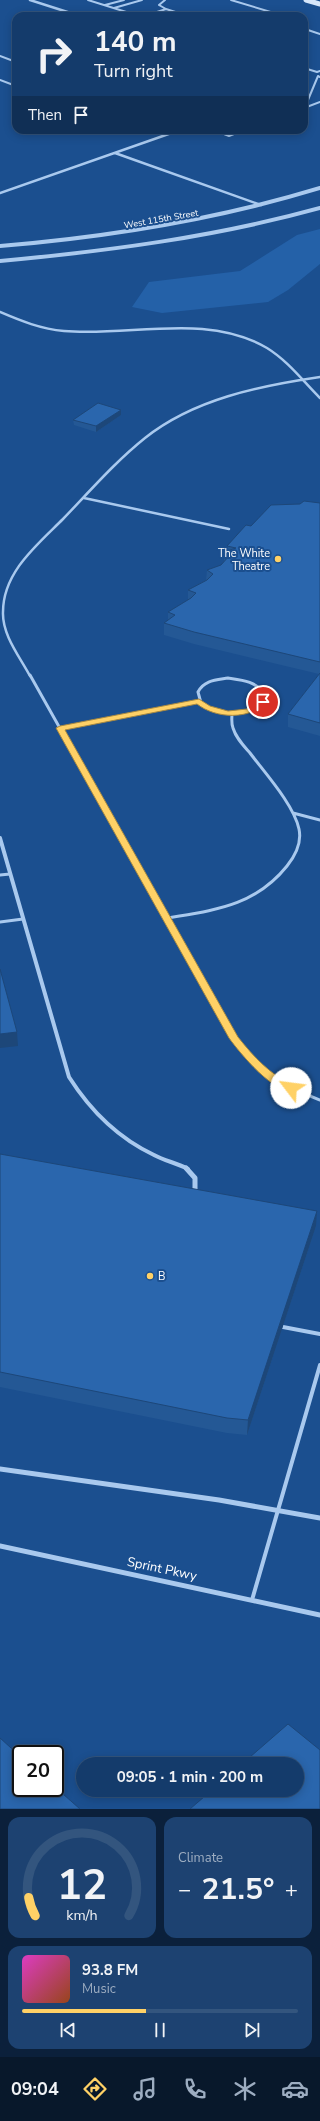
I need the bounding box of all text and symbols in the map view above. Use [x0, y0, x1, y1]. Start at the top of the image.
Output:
text: 140 m [94, 23, 177, 61]
icon: right [28, 28, 80, 80]
text: Turn right [94, 59, 173, 83]
icon: arrive [70, 104, 92, 126]
text: Then [28, 105, 62, 125]
street label: West 115th Street [123, 206, 200, 231]
place label: The White Theatre [218, 546, 270, 574]
marker: The White Theatre [273, 554, 283, 564]
pin [246, 685, 280, 719]
icon: arrive [252, 691, 274, 713]
position arrow [270, 1067, 312, 1109]
place label: B [158, 1269, 165, 1284]
marker: B [145, 1271, 155, 1281]
street label: Sprint Pkwy [125, 1553, 199, 1585]
speed limit sign: 20 [12, 1745, 64, 1797]
text: 09:05 · 1 min · 200 m [117, 1767, 263, 1787]
text: Climate [178, 1849, 223, 1867]
text: 12 [57, 1856, 107, 1913]
text: 21.5° [202, 1869, 274, 1910]
text: − [178, 1875, 191, 1905]
text: + [285, 1875, 298, 1905]
text: km/h [66, 1905, 98, 1924]
text: 93.8 FM [82, 1960, 138, 1980]
text: Music [82, 1980, 116, 1998]
icon: previous [57, 2019, 79, 2041]
icon: pause [149, 2019, 171, 2041]
icon: next [241, 2019, 263, 2041]
icon: directions [81, 2075, 109, 2103]
icon: music [131, 2075, 159, 2103]
icon: phone [181, 2075, 209, 2103]
icon: climate [231, 2075, 259, 2103]
icon: car [281, 2075, 309, 2103]
text: 09:04 [11, 2077, 59, 2101]

